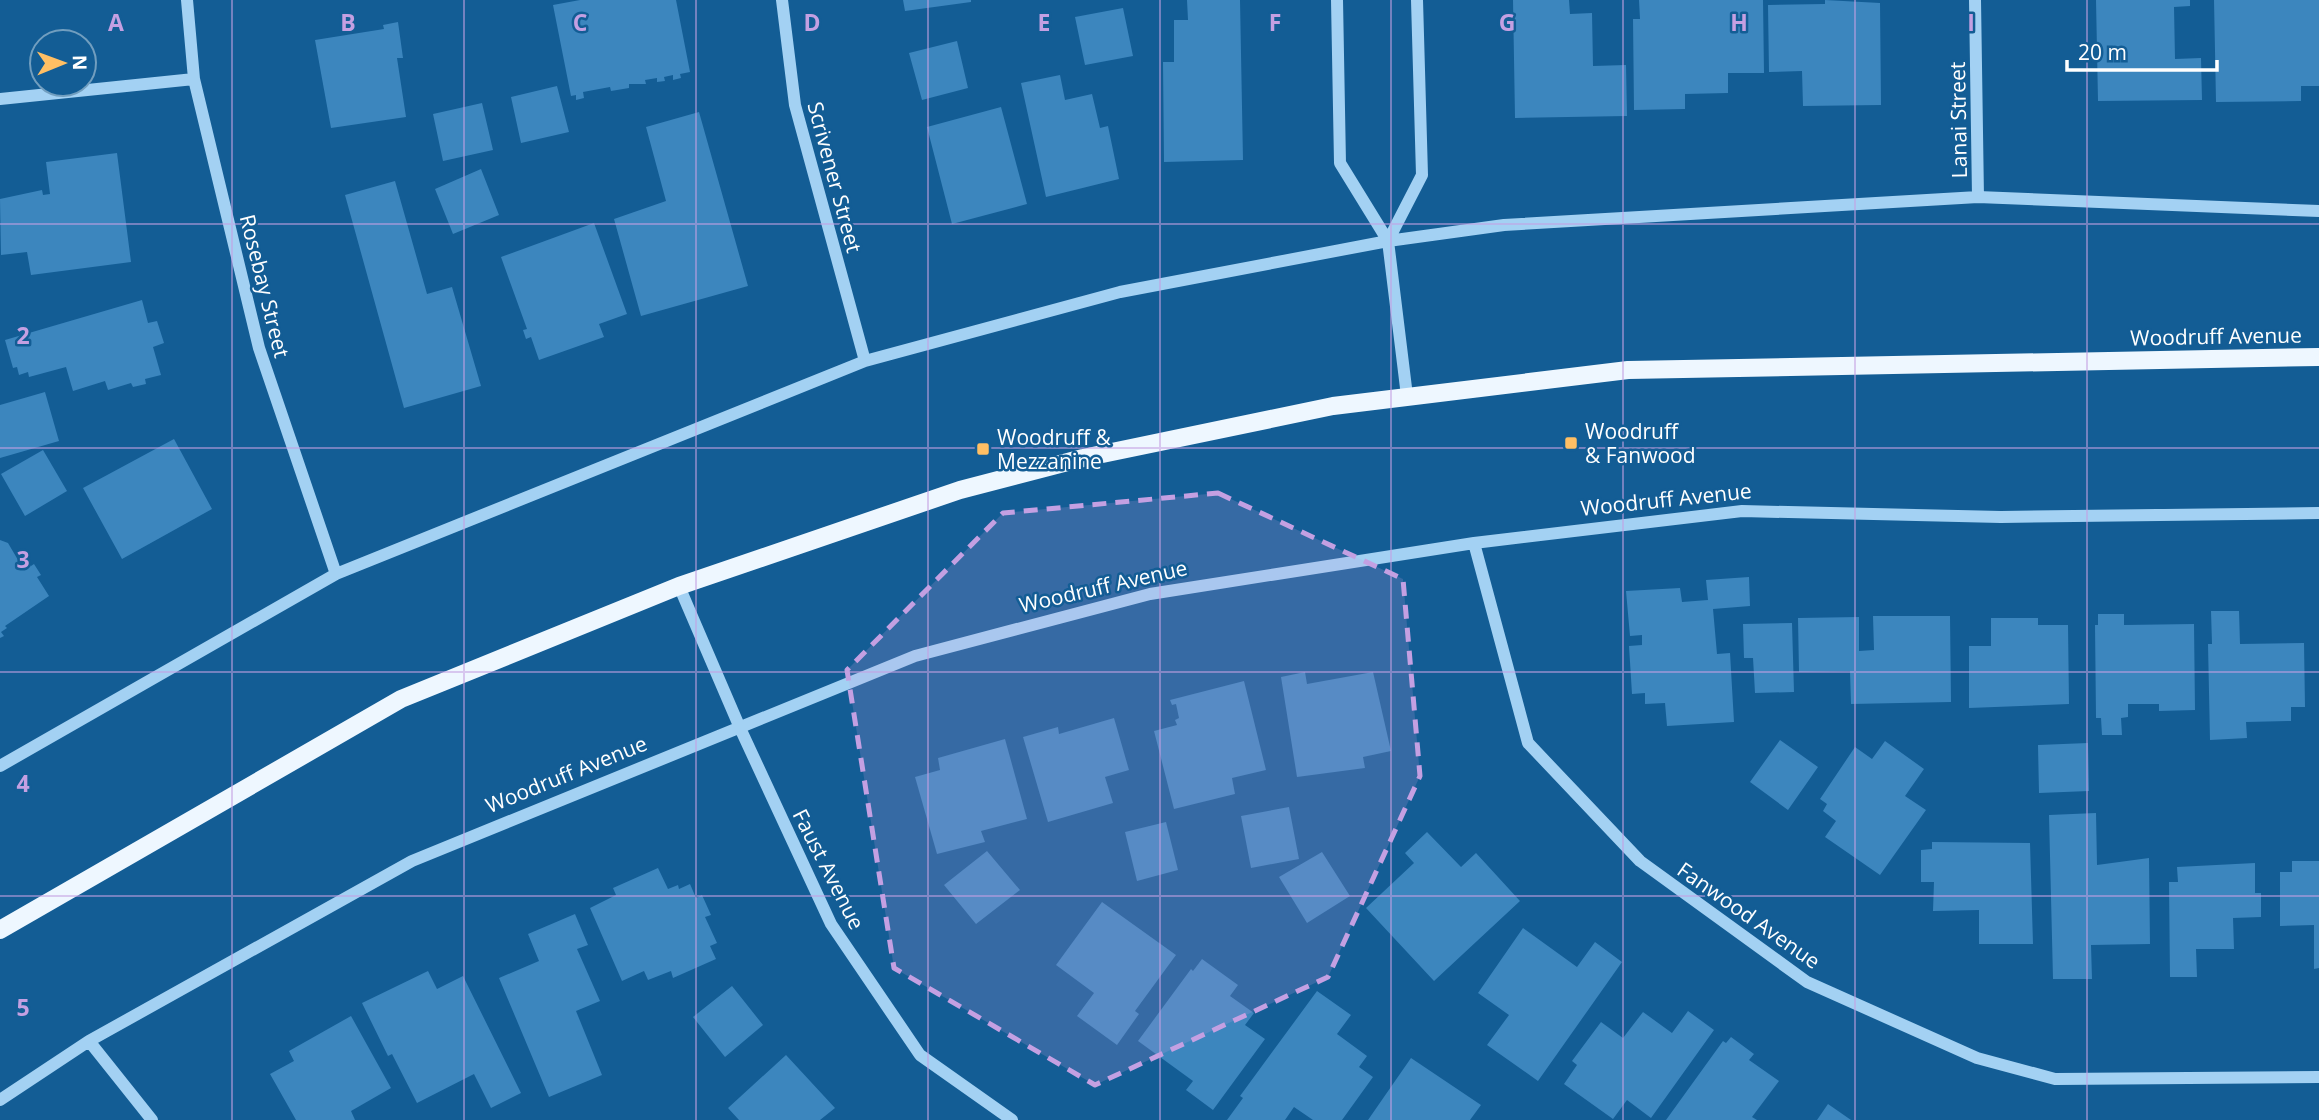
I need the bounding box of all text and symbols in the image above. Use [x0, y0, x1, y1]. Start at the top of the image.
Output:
text: A [108, 6, 124, 38]
text: B [340, 6, 356, 38]
text: C [573, 6, 587, 38]
text: D [803, 6, 821, 38]
text: E [1038, 6, 1050, 38]
text: F [1269, 6, 1281, 38]
text: G [1499, 6, 1515, 38]
text: H [1730, 6, 1748, 38]
text: I [1967, 6, 1975, 38]
north arrow [28, 28, 98, 98]
scale bar [2067, 28, 2218, 72]
text: 20 m [2078, 38, 2127, 66]
text: N [67, 55, 93, 71]
street label: Lanai Street [1943, 61, 1973, 179]
street label: Scrivener Street [801, 98, 869, 256]
street label: Rosebay Street [234, 212, 296, 360]
text: 2 [16, 319, 30, 351]
street label: Woodruff Avenue [2130, 321, 2302, 351]
place label: Woodruff & Fanwood [1585, 417, 1696, 469]
place label: Woodruff & Mezzanine [997, 423, 1112, 475]
marker: Woodruff & Fanwood [1563, 435, 1579, 451]
marker: Woodruff & Mezzanine [975, 441, 991, 457]
street label: Woodruff Avenue [1579, 476, 1753, 522]
text: 3 [16, 543, 30, 575]
street label: Woodruff Avenue [1016, 553, 1190, 619]
street label: Woodruff Avenue [481, 729, 651, 819]
text: 4 [16, 767, 30, 799]
street label: Faust Avenue [787, 804, 871, 934]
street label: Fanwood Avenue [1672, 855, 1826, 975]
text: 5 [16, 991, 30, 1023]

